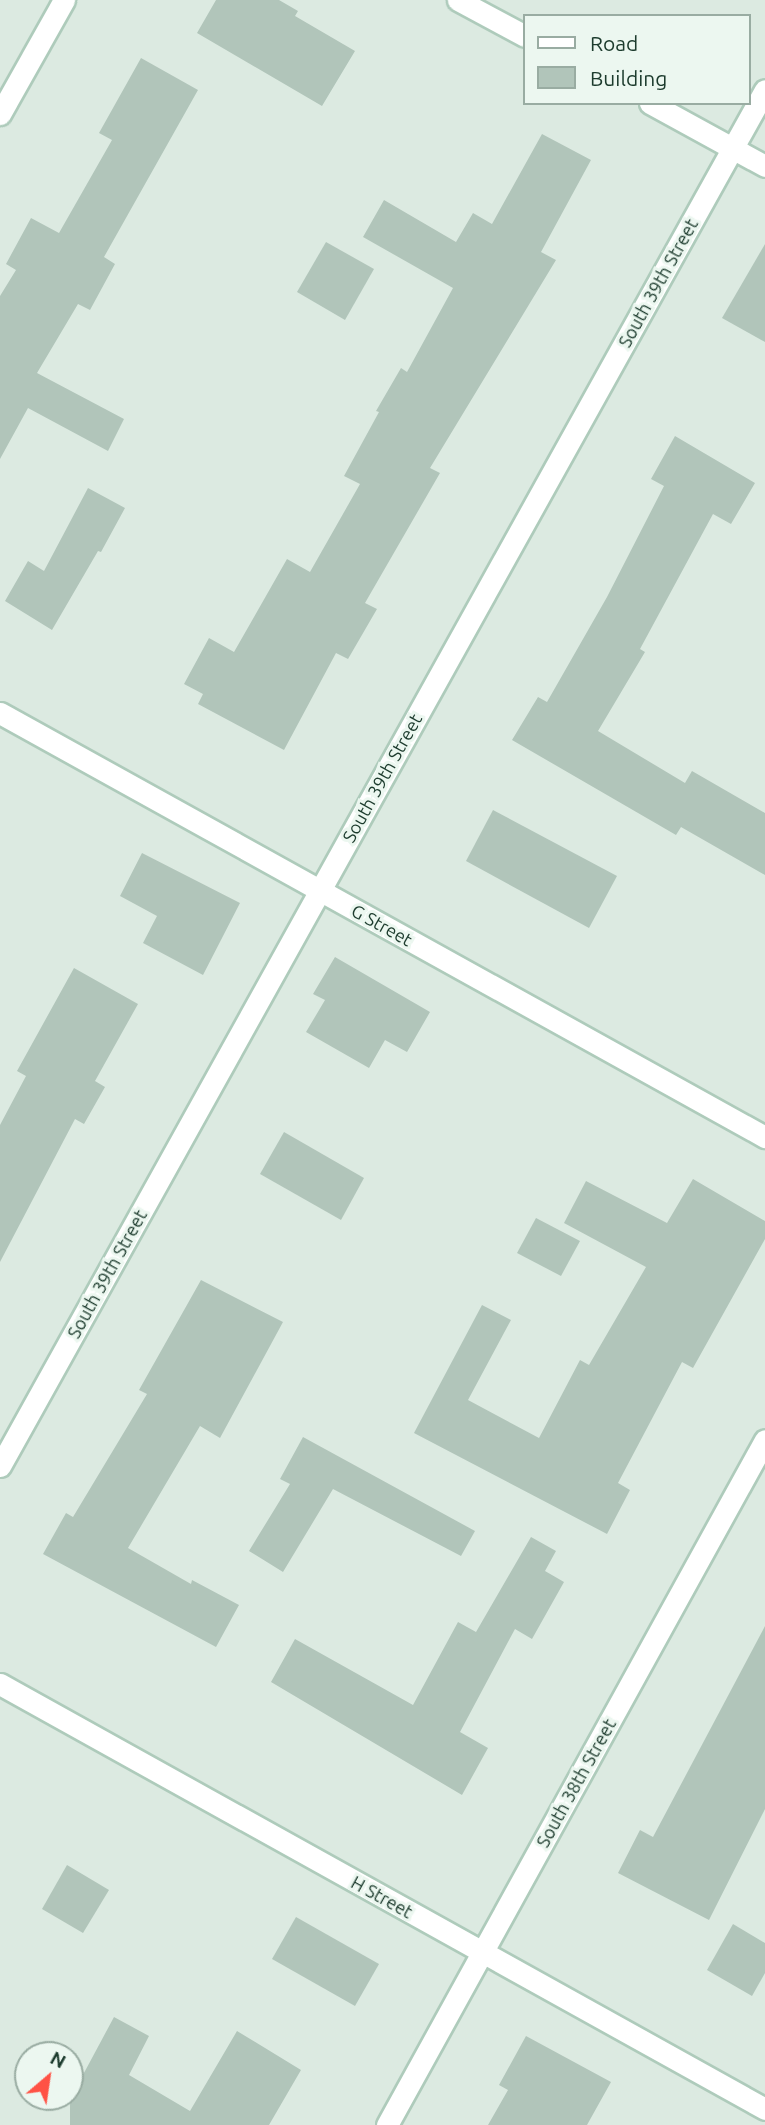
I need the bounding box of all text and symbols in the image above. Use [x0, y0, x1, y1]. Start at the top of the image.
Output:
legend [524, 14, 751, 105]
text: Road [590, 31, 638, 55]
text: Building [590, 66, 667, 90]
street label: South 39th Street [614, 215, 702, 351]
street label: South 39th Street [338, 710, 426, 846]
street label: G Street [348, 899, 416, 951]
street label: South 39th Street [63, 1206, 151, 1342]
street label: South 38th Street [532, 1715, 620, 1851]
street label: H Street [347, 1871, 417, 1923]
north arrow [14, 2041, 84, 2111]
text: N [47, 2046, 70, 2072]

